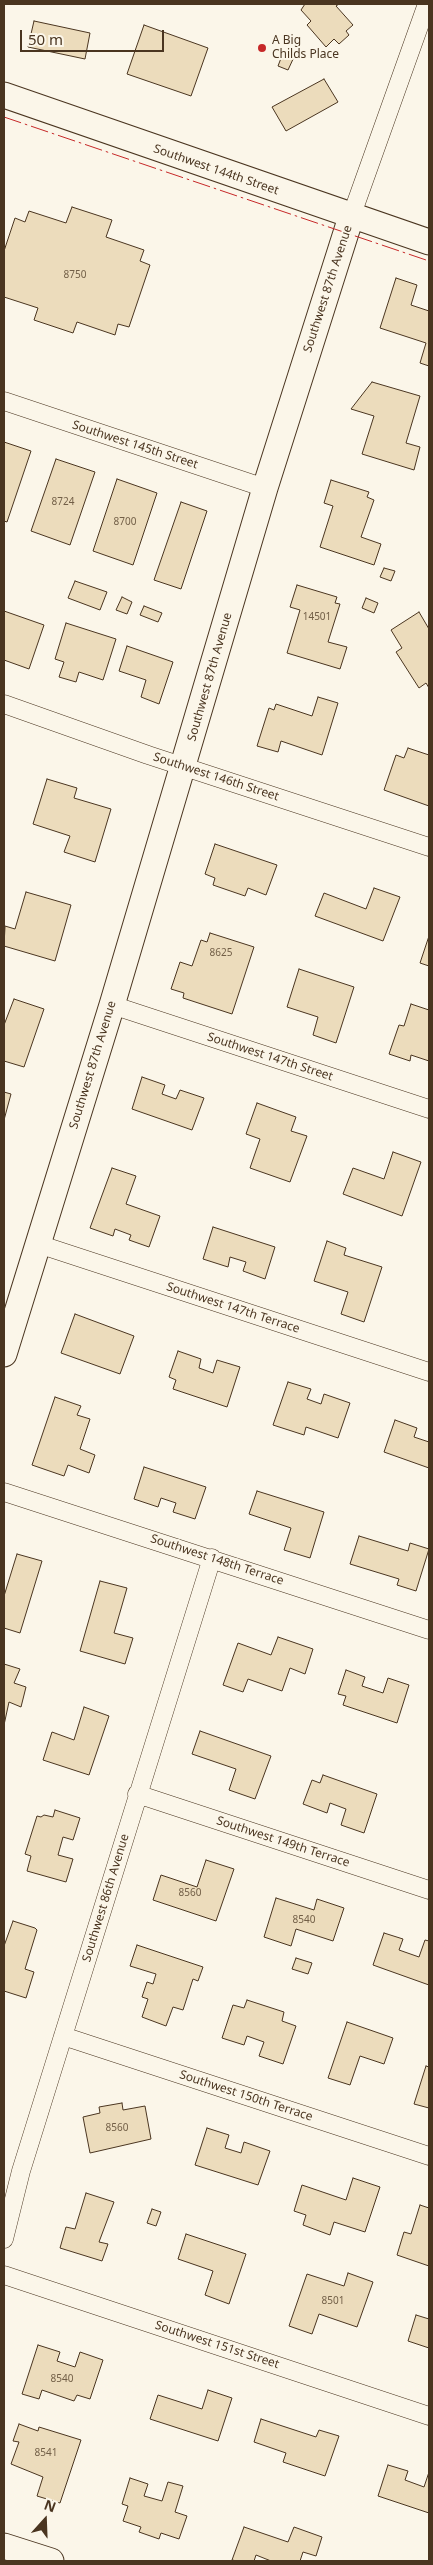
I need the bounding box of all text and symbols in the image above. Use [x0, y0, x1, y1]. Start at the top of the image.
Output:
scale bar [22, 20, 166, 52]
text: 50 m [28, 29, 63, 49]
place label: A Big Childs Place [272, 34, 339, 62]
marker: A Big Childs Place [256, 42, 268, 54]
street label: Southwest 144th Street [152, 142, 280, 198]
street label: Southwest 87th Avenue [301, 223, 355, 355]
house number: 8750 [64, 269, 86, 281]
street label: Southwest 145th Street [70, 418, 200, 472]
house number: 8724 [52, 496, 74, 508]
house number: 8700 [114, 516, 136, 528]
street label: Southwest 87th Avenue [185, 611, 235, 743]
house number: 14501 [303, 611, 331, 623]
street label: Southwest 146th Street [151, 750, 281, 804]
house number: 8625 [210, 947, 232, 959]
street label: Southwest 87th Avenue [67, 999, 119, 1131]
street label: Southwest 147th Street [205, 1030, 335, 1084]
street label: Southwest 147th Terrace [164, 1280, 302, 1336]
street label: Southwest 148th Terrace [148, 1532, 286, 1588]
street label: Southwest 149th Terrace [214, 1814, 352, 1870]
street label: Southwest 86th Avenue [80, 1832, 132, 1964]
house number: 8560 [179, 1887, 201, 1899]
house number: 8540 [293, 1914, 315, 1926]
street label: Southwest 150th Terrace [177, 2068, 315, 2124]
house number: 8560 [106, 2122, 128, 2134]
house number: 8501 [322, 2295, 344, 2307]
street label: Southwest 151st Street [153, 2318, 281, 2372]
house number: 8540 [51, 2373, 73, 2385]
house number: 8541 [35, 2447, 57, 2459]
north arrow [20, 2495, 70, 2545]
text: N [42, 2495, 59, 2516]

